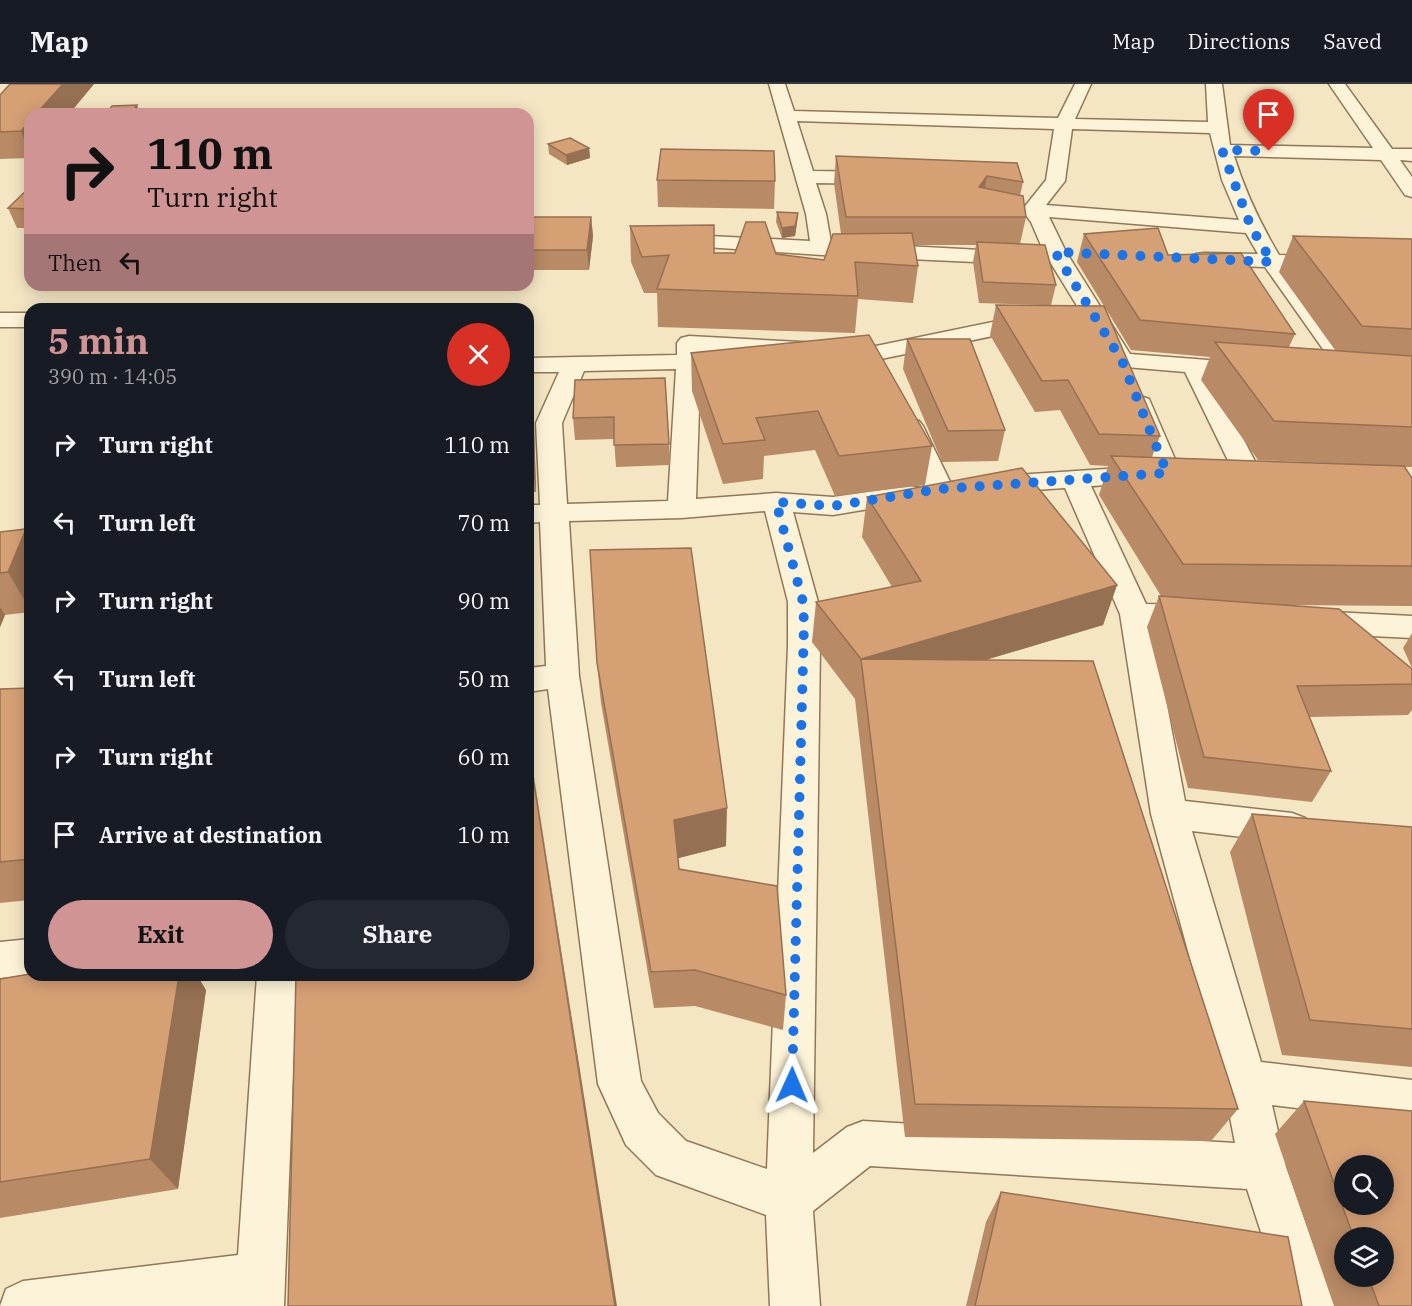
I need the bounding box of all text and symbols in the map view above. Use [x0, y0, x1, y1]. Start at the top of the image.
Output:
text: Map [30, 23, 89, 60]
text: Map [1112, 27, 1155, 55]
text: Directions [1188, 27, 1290, 55]
text: Saved [1323, 27, 1382, 55]
pin [1243, 89, 1294, 151]
icon: arrive [1252, 98, 1285, 131]
text: 110 m [147, 126, 273, 181]
icon: right [48, 132, 126, 210]
text: Turn right [147, 179, 278, 214]
icon: left [114, 246, 147, 279]
text: Then [48, 248, 102, 277]
text: 5 min [48, 317, 149, 364]
button: close [447, 323, 510, 386]
text: 390 m · 14:05 [48, 363, 177, 390]
icon: right [48, 428, 81, 461]
text: Turn right [99, 430, 213, 459]
text: 110 m [444, 430, 510, 459]
icon: left [48, 506, 81, 539]
text: Turn left [99, 508, 195, 537]
text: 70 m [458, 508, 510, 537]
icon: right [48, 584, 81, 617]
text: Turn right [99, 586, 213, 615]
text: 90 m [458, 586, 510, 615]
icon: left [48, 662, 81, 695]
text: Turn left [99, 664, 195, 693]
text: 50 m [458, 664, 510, 693]
icon: right [48, 740, 81, 773]
text: Turn right [99, 742, 213, 771]
text: 60 m [458, 742, 510, 771]
icon: arrive [48, 818, 81, 851]
text: Arrive at destination [99, 820, 322, 849]
text: 10 m [458, 820, 510, 849]
button: Exit [48, 900, 273, 969]
button: Share [285, 900, 510, 969]
position arrow [760, 1053, 824, 1117]
map controls [1334, 1155, 1394, 1287]
button: search [1334, 1155, 1394, 1215]
button: layers [1334, 1227, 1394, 1287]

